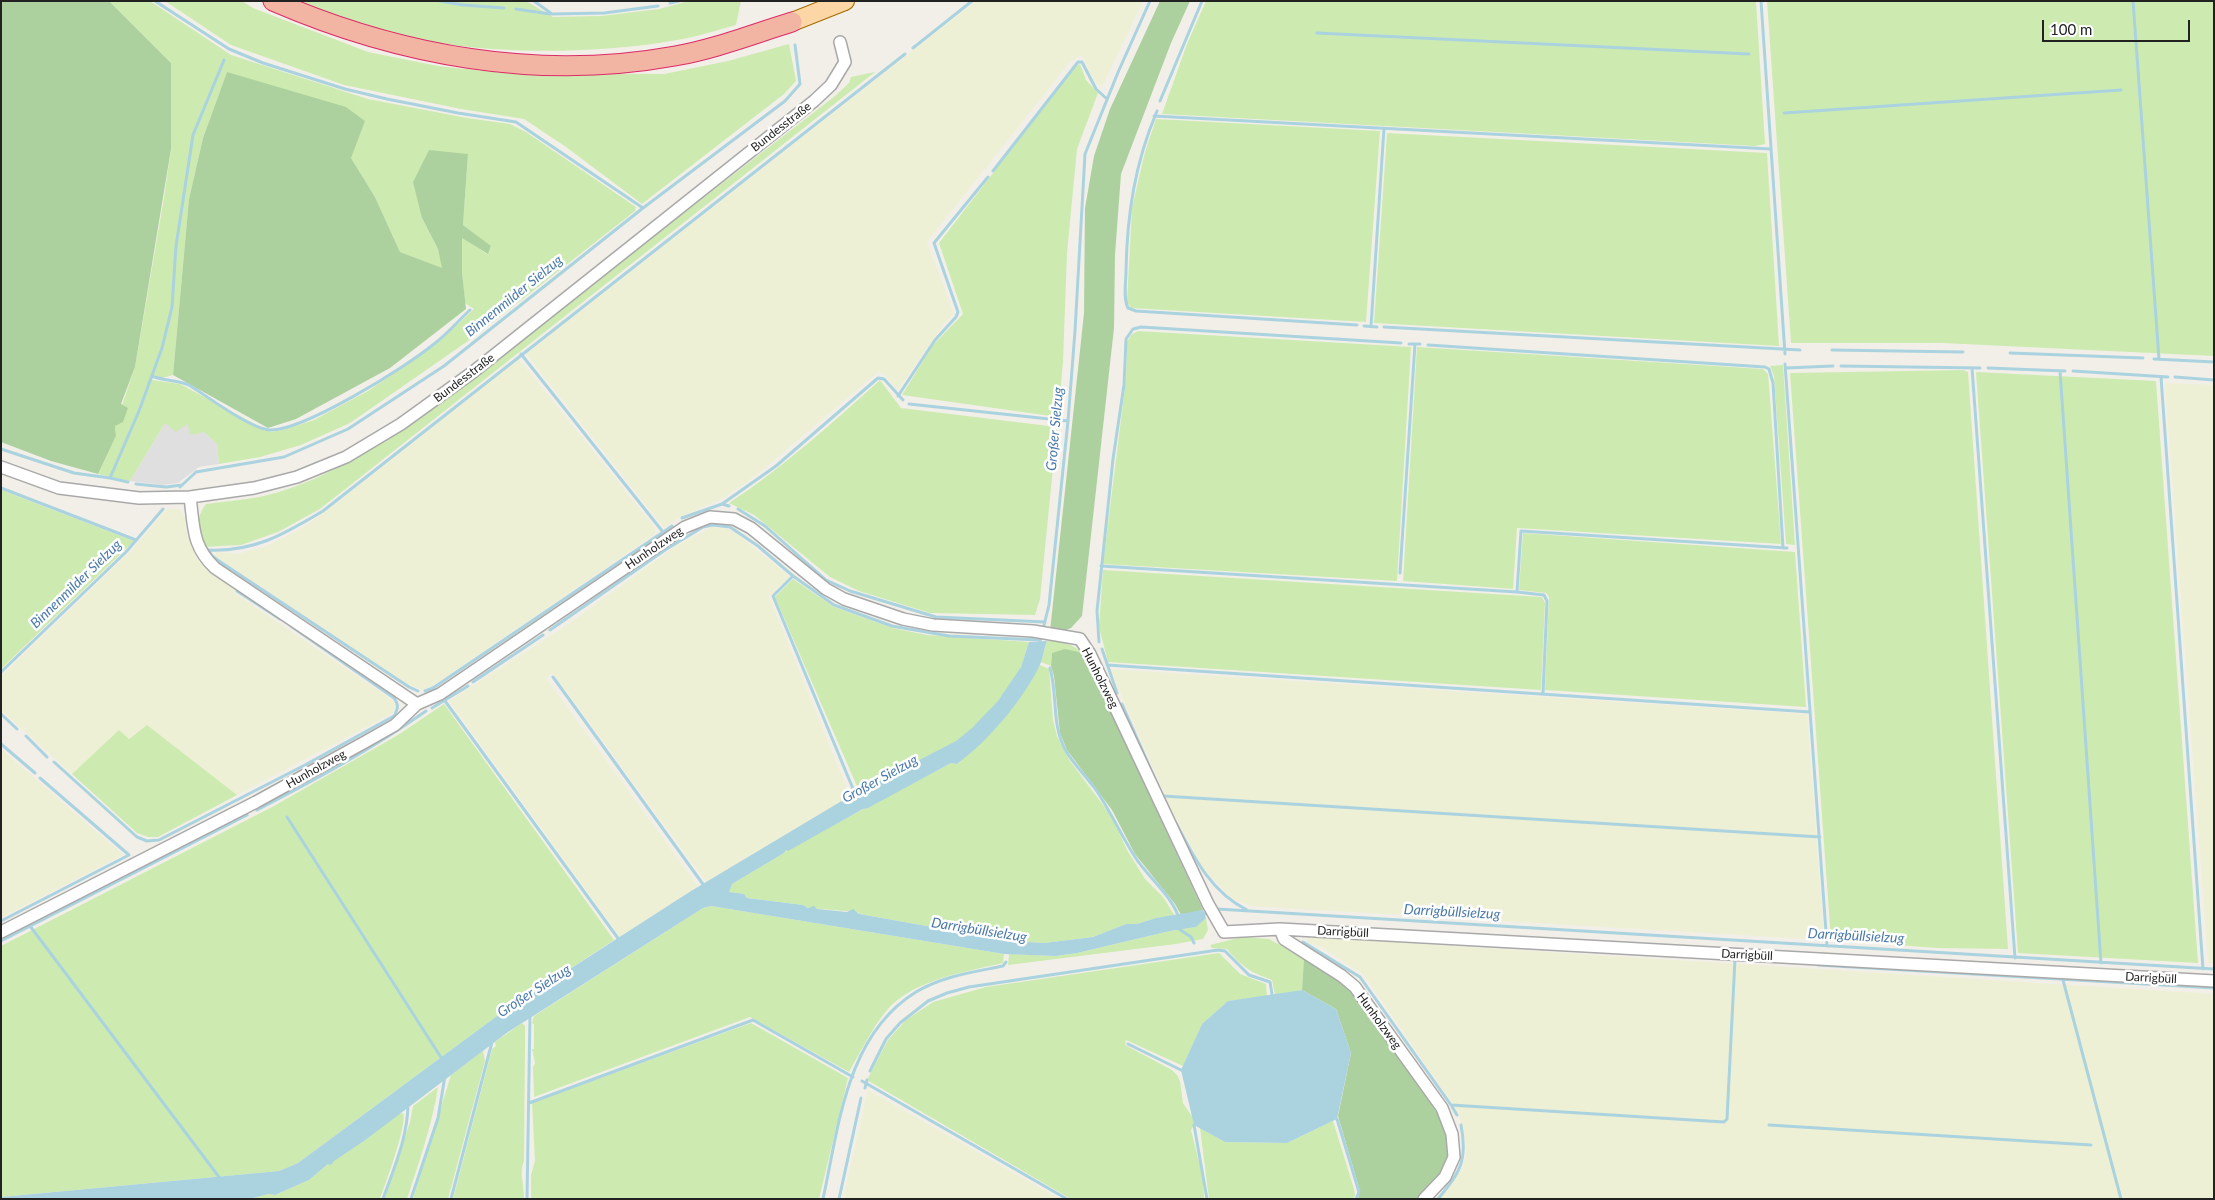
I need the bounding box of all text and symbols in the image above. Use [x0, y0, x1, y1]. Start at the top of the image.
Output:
scale bar [2045, 10, 2192, 42]
text: 100 m [2050, 20, 2092, 38]
street label: Bundesstraße [748, 99, 814, 155]
water label: Binnenmilder Sielzug [462, 252, 566, 340]
street label: Bundesstraße [431, 350, 497, 406]
water label: Großer Sielzug [1043, 386, 1067, 472]
street label: Hunholzweg [623, 524, 685, 572]
water label: Binnenmilder Sielzug [27, 536, 125, 632]
street label: Hunholzweg [1079, 645, 1121, 711]
street label: Hunholzweg [284, 747, 348, 791]
water label: Großer Sielzug [839, 751, 921, 807]
water label: Darrigbüllsielzug [1403, 901, 1501, 923]
water label: Darrigbüllsielzug [930, 914, 1028, 946]
street label: Darrigbüll [1317, 923, 1369, 941]
water label: Darrigbüllsielzug [1807, 925, 1905, 947]
street label: Darrigbüll [1721, 946, 1773, 964]
water label: Großer Sielzug [494, 961, 574, 1021]
street label: Darrigbüll [2125, 969, 2177, 987]
street label: Hunholzweg [1354, 990, 1404, 1052]

